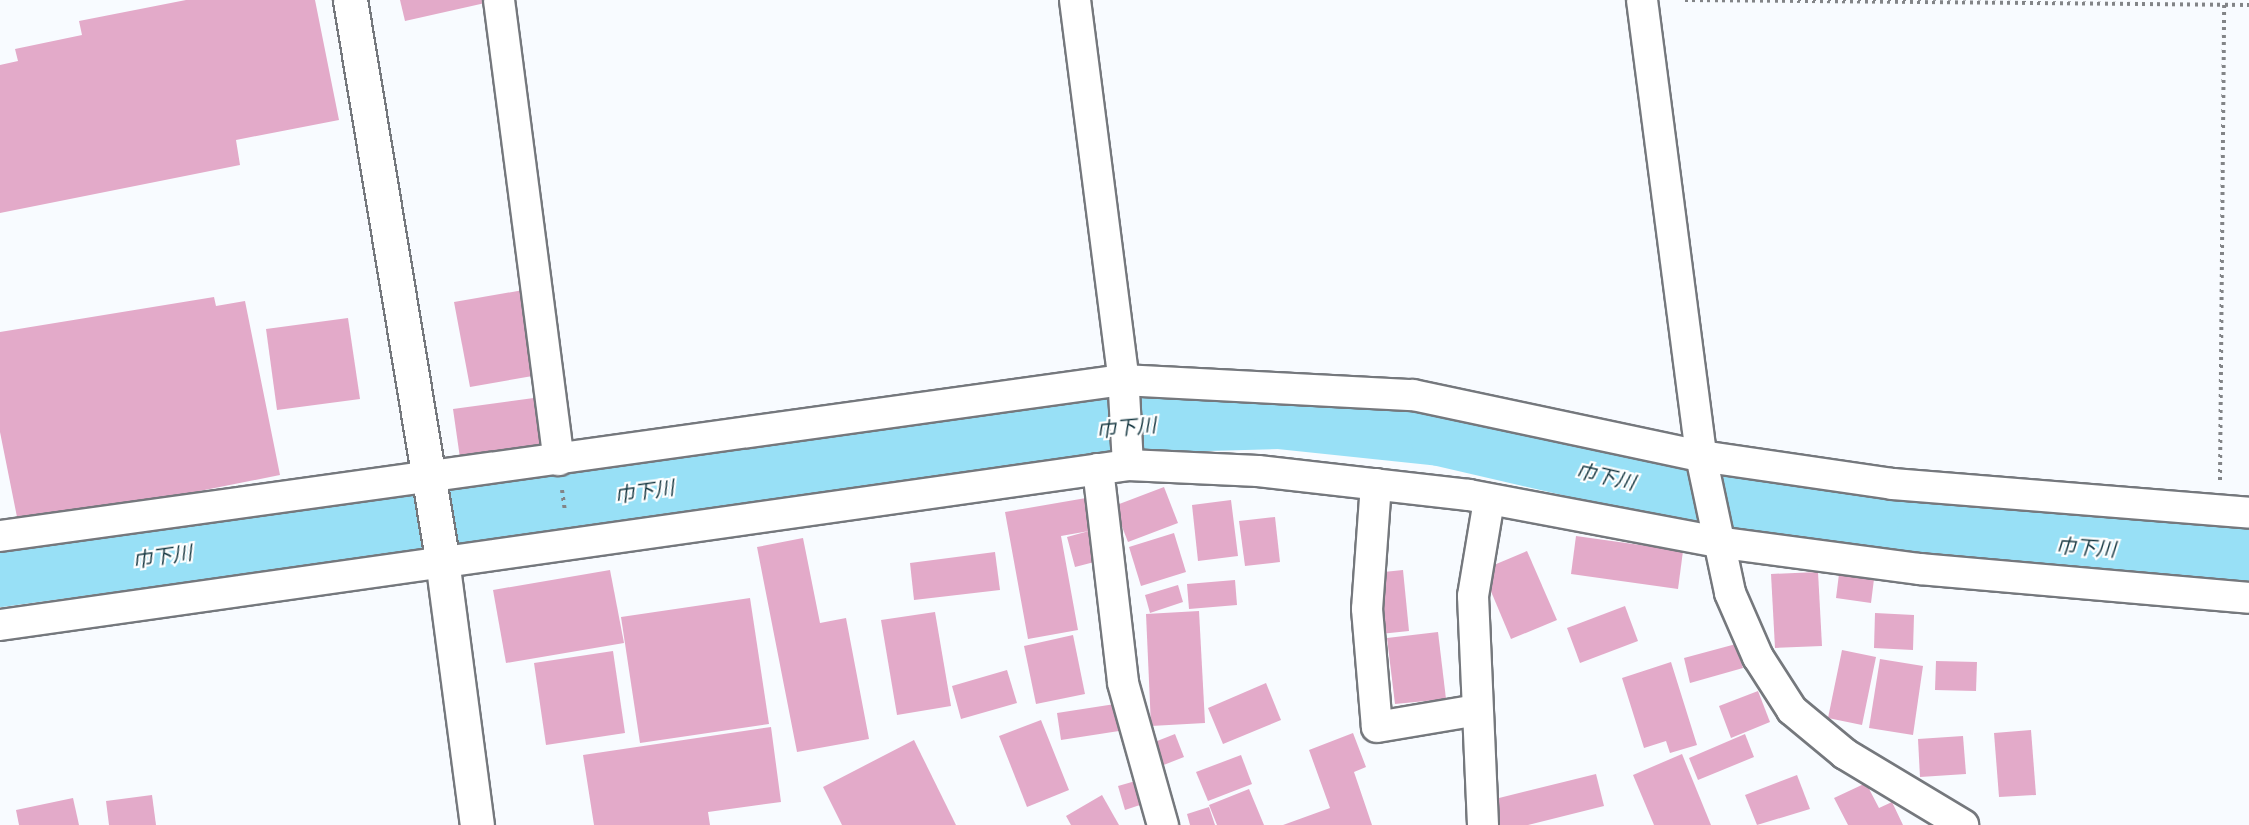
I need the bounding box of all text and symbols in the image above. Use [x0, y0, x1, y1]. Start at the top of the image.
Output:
water label: 巾下川 [1095, 411, 1157, 441]
water label: 巾下川 [1574, 457, 1638, 493]
water label: 巾下川 [613, 474, 675, 506]
water label: 巾下川 [2055, 532, 2117, 560]
water label: 巾下川 [131, 539, 193, 571]

